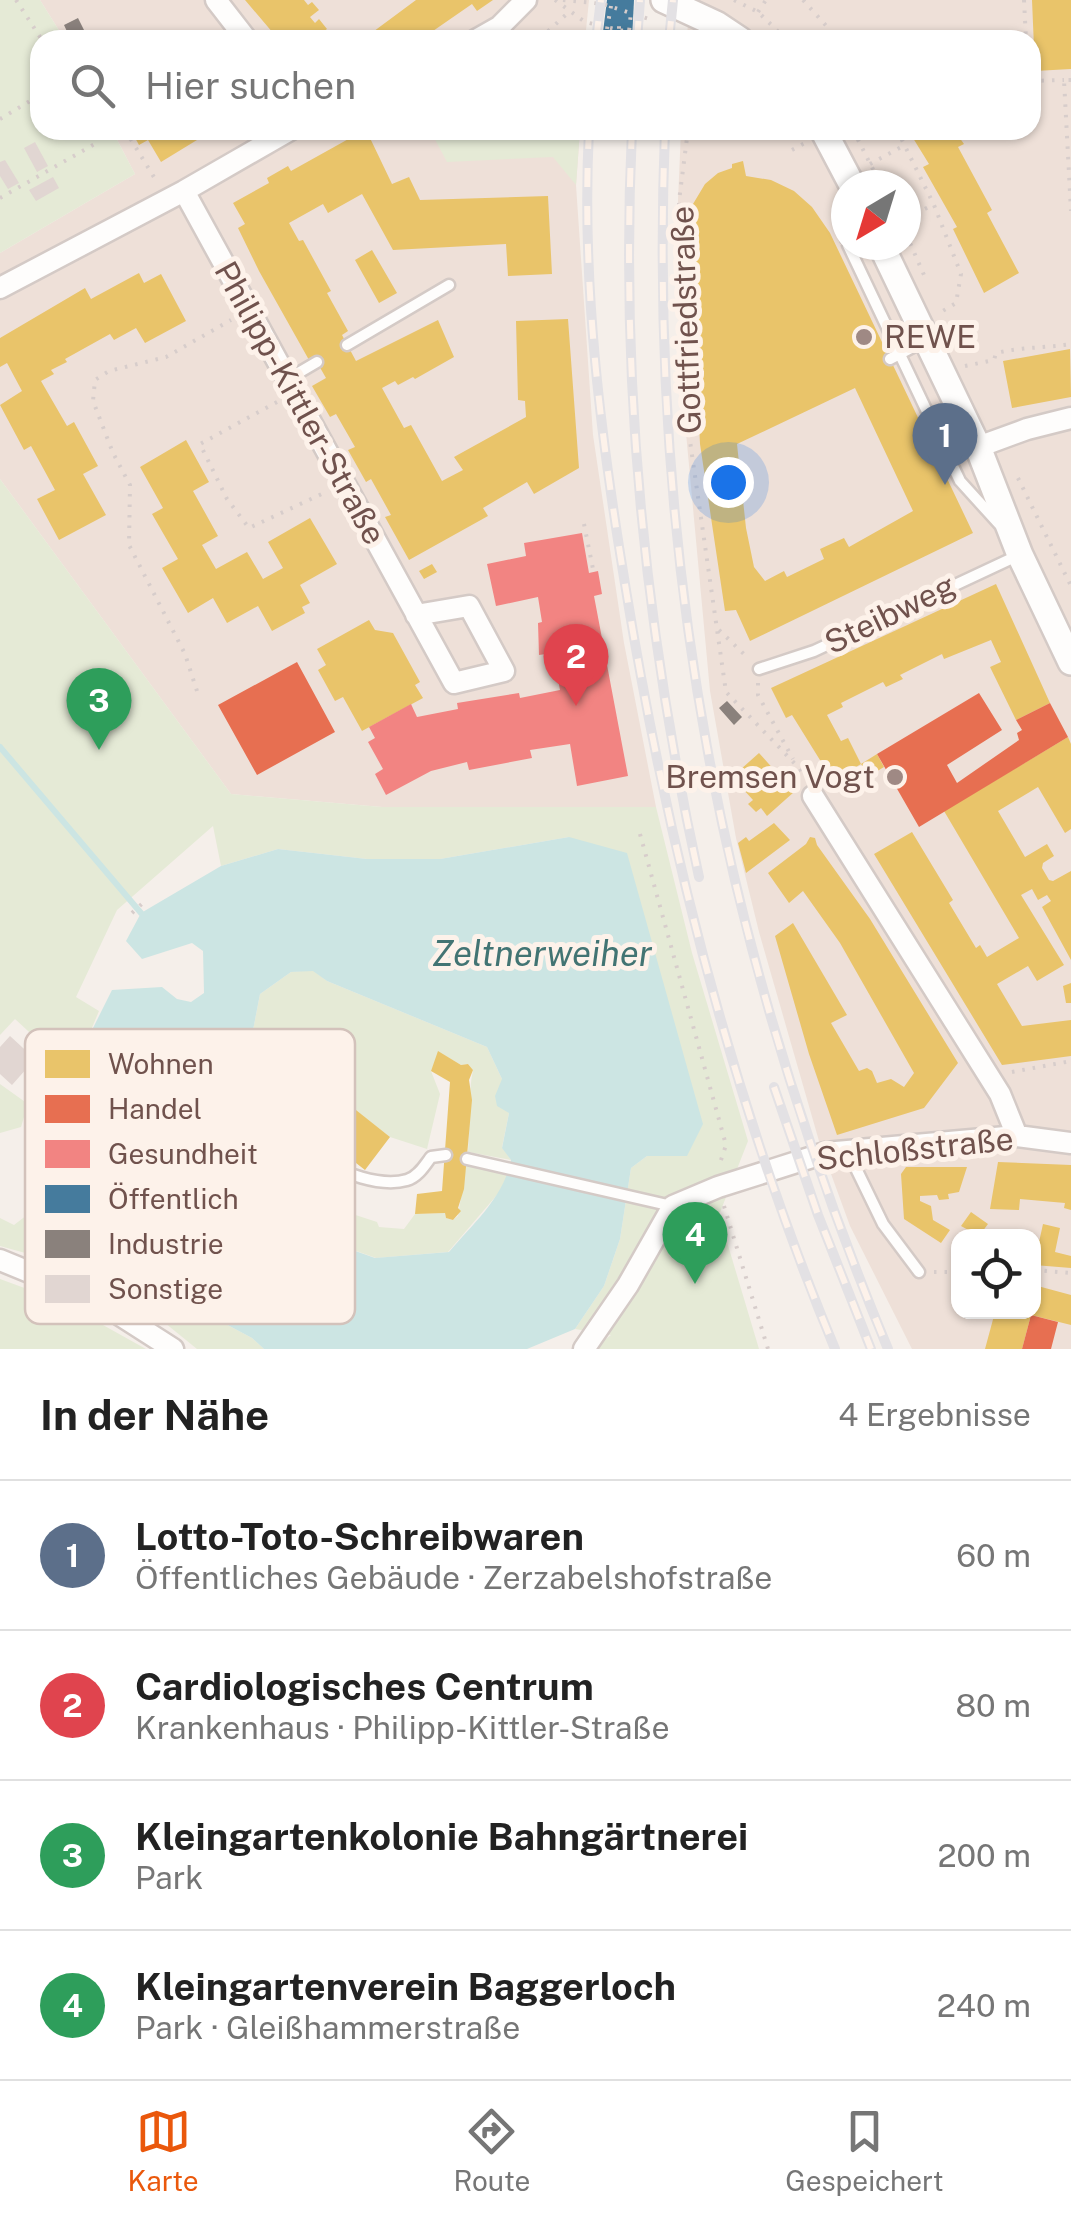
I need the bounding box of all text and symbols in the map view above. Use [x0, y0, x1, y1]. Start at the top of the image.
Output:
search box [30, 30, 1041, 140]
icon: search [65, 58, 120, 113]
text: Hier suchen [145, 63, 356, 108]
north arrow [831, 170, 921, 260]
street label: Gottfriedstraße [663, 205, 708, 435]
street label: Philipp-Kittler-Straße [207, 255, 394, 551]
place label: REWE [884, 318, 976, 355]
marker: REWE [853, 326, 875, 348]
pin: 1 [912, 402, 978, 485]
your location [703, 457, 754, 508]
street label: Steibweg [819, 566, 961, 661]
pin: 2 [544, 624, 608, 706]
pin: 3 [66, 668, 132, 750]
place label: Bremsen Vogt [665, 758, 875, 795]
marker: Bremsen Vogt [884, 766, 906, 788]
water label: Zeltnerweiher [432, 933, 653, 974]
legend [25, 1029, 355, 1324]
text: Wohnen [108, 1047, 214, 1080]
text: Handel [108, 1092, 202, 1125]
street label: Schloßstraße [815, 1120, 1015, 1177]
text: Gesundheit [108, 1137, 258, 1170]
text: Öffentlich [108, 1182, 239, 1215]
pin: 4 [662, 1202, 728, 1284]
text: Industrie [108, 1227, 224, 1260]
map controls [951, 1229, 1041, 1319]
button: locate [951, 1229, 1041, 1319]
text: Sonstige [108, 1272, 223, 1305]
text: In der Nähe [40, 1390, 269, 1439]
text: 4 Ergebnisse [838, 1396, 1031, 1433]
text: Lotto-Toto-Schreibwaren [135, 1514, 584, 1559]
text: 1 [66, 1537, 79, 1574]
text: 60 m [956, 1537, 1031, 1574]
text: Öffentliches Gebäude · Zerzabelshofstraße [135, 1559, 772, 1596]
text: Cardiologisches Centrum [135, 1664, 594, 1709]
text: 2 [62, 1687, 83, 1724]
text: 80 m [955, 1687, 1031, 1724]
text: Krankenhaus · Philipp-Kittler-Straße [135, 1709, 670, 1746]
text: Kleingartenkolonie Bahngärtnerei [135, 1814, 748, 1859]
text: 3 [62, 1837, 83, 1874]
text: 200 m [938, 1837, 1031, 1874]
text: Park [135, 1859, 203, 1896]
text: Kleingartenverein Baggerloch [135, 1964, 676, 2009]
text: 4 [62, 1987, 83, 2024]
text: 240 m [937, 1987, 1031, 2024]
text: Park · Gleißhammerstraße [135, 2009, 520, 2046]
tab: Karte [127, 2104, 199, 2197]
tab: Route [453, 2104, 530, 2197]
tab: Gespeichert [785, 2104, 944, 2197]

